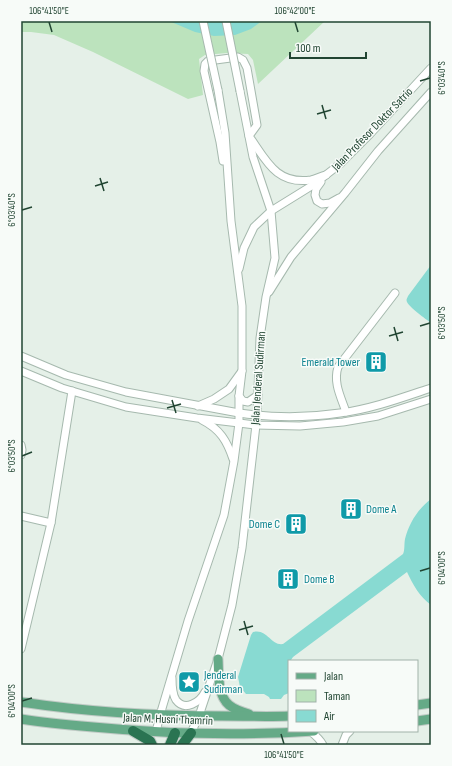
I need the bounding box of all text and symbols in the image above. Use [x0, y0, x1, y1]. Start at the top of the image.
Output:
text: 106°41'50"E [29, 5, 69, 17]
text: 106°42'00"E [275, 5, 315, 17]
scale bar [290, 34, 366, 60]
text: 100 m [296, 41, 321, 56]
text: 6°03'40"S [436, 61, 448, 95]
street label: Jalan Profesor Doktor Satrio [328, 84, 416, 175]
text: 6°03'40"S [6, 193, 18, 227]
text: 6°03'50"S [436, 306, 448, 340]
street label: Jalan Jenderal Sudirman [248, 331, 269, 426]
building icon: Emerald Tower [363, 349, 389, 375]
place label: Emerald Tower [302, 355, 361, 370]
text: 6°03'50"S [6, 439, 18, 473]
building icon: Dome A [338, 496, 364, 522]
place label: Dome A [366, 502, 397, 517]
building icon: Dome C [283, 511, 309, 537]
place label: Dome C [249, 517, 280, 532]
text: 6°04'00"S [436, 551, 448, 585]
building icon: Dome B [275, 566, 301, 592]
place label: Dome B [304, 572, 335, 587]
legend [288, 660, 418, 732]
place label: Jenderal Sudirman [203, 668, 242, 697]
place icon: Jenderal Sudirman [176, 669, 202, 695]
text: Jalan [323, 669, 343, 684]
text: 6°04'00"S [6, 684, 18, 718]
text: Taman [324, 689, 350, 704]
text: Air [323, 709, 335, 724]
street label: Jalan M. Husni Thamrin [122, 710, 213, 729]
text: 106°41'50"E [264, 749, 304, 761]

